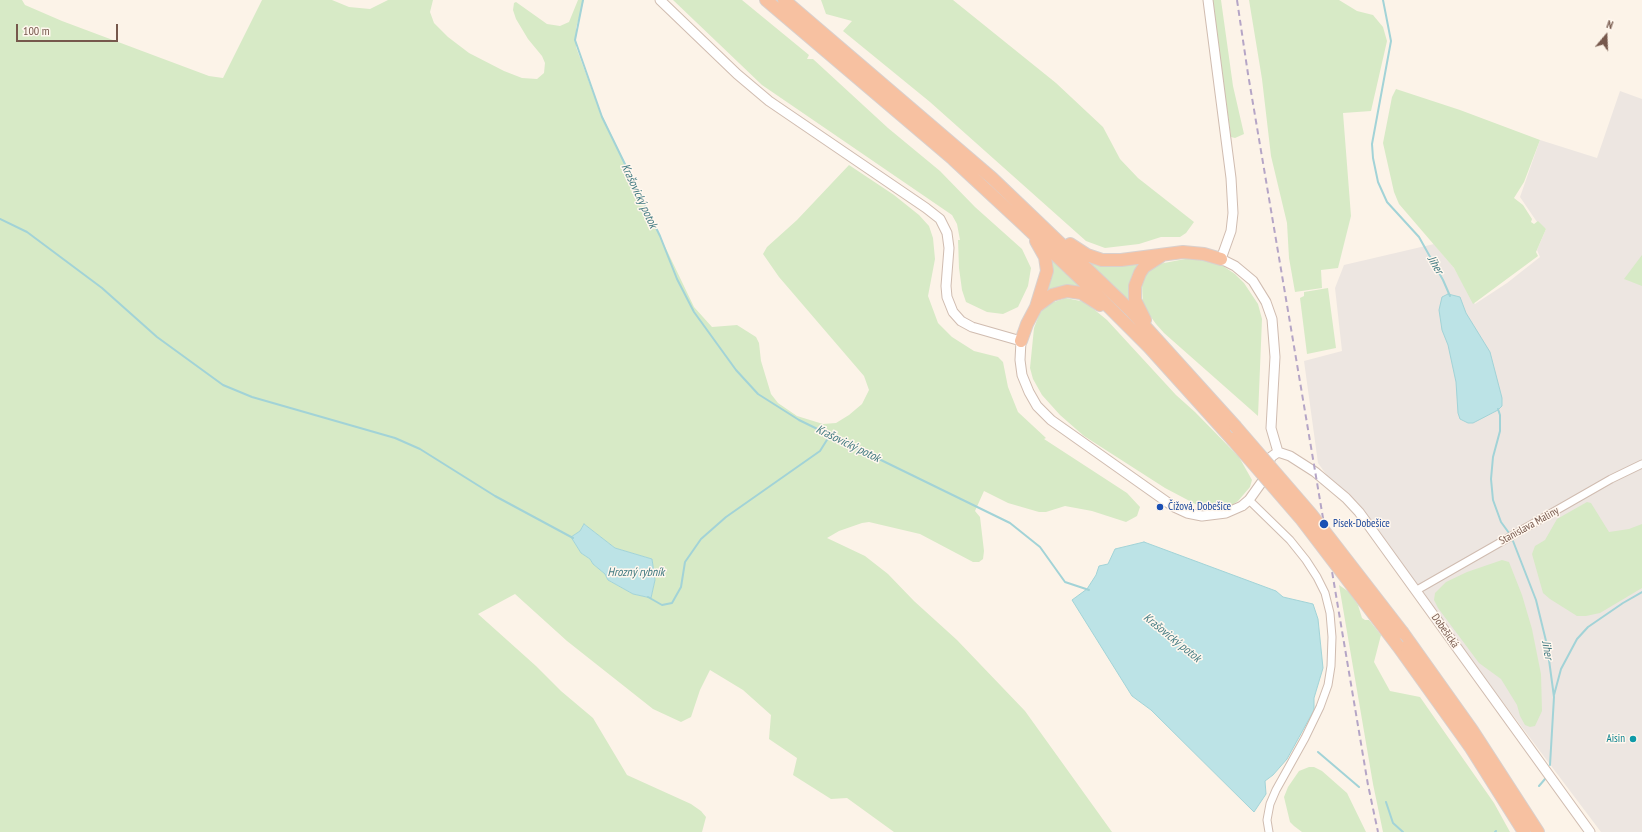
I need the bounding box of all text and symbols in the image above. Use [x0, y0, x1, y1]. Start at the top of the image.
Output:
scale bar [18, 16, 120, 42]
north arrow [1586, 16, 1626, 56]
text: N [1605, 17, 1615, 32]
text: 100 m [23, 23, 50, 38]
water label: Krašovický potok [618, 161, 660, 231]
water label: Jiher [1424, 253, 1446, 277]
water label: Krašovický potok [814, 422, 882, 466]
place label: Čížová, Dobešice [1168, 500, 1231, 514]
marker: Čížová, Dobešice [1155, 502, 1165, 512]
street label: Stanislava Maliny [1497, 504, 1561, 548]
place label: Písek-Dobešice [1333, 517, 1390, 531]
marker: Písek-Dobešice [1318, 518, 1330, 530]
water label: Hrozný rybník [608, 566, 664, 580]
water label: Krašovický potok [1140, 611, 1204, 665]
street label: Dobešická [1429, 611, 1461, 651]
water label: Jiher [1538, 639, 1556, 661]
place label: Aisin [1606, 732, 1625, 746]
marker: Aisin [1628, 734, 1638, 744]

